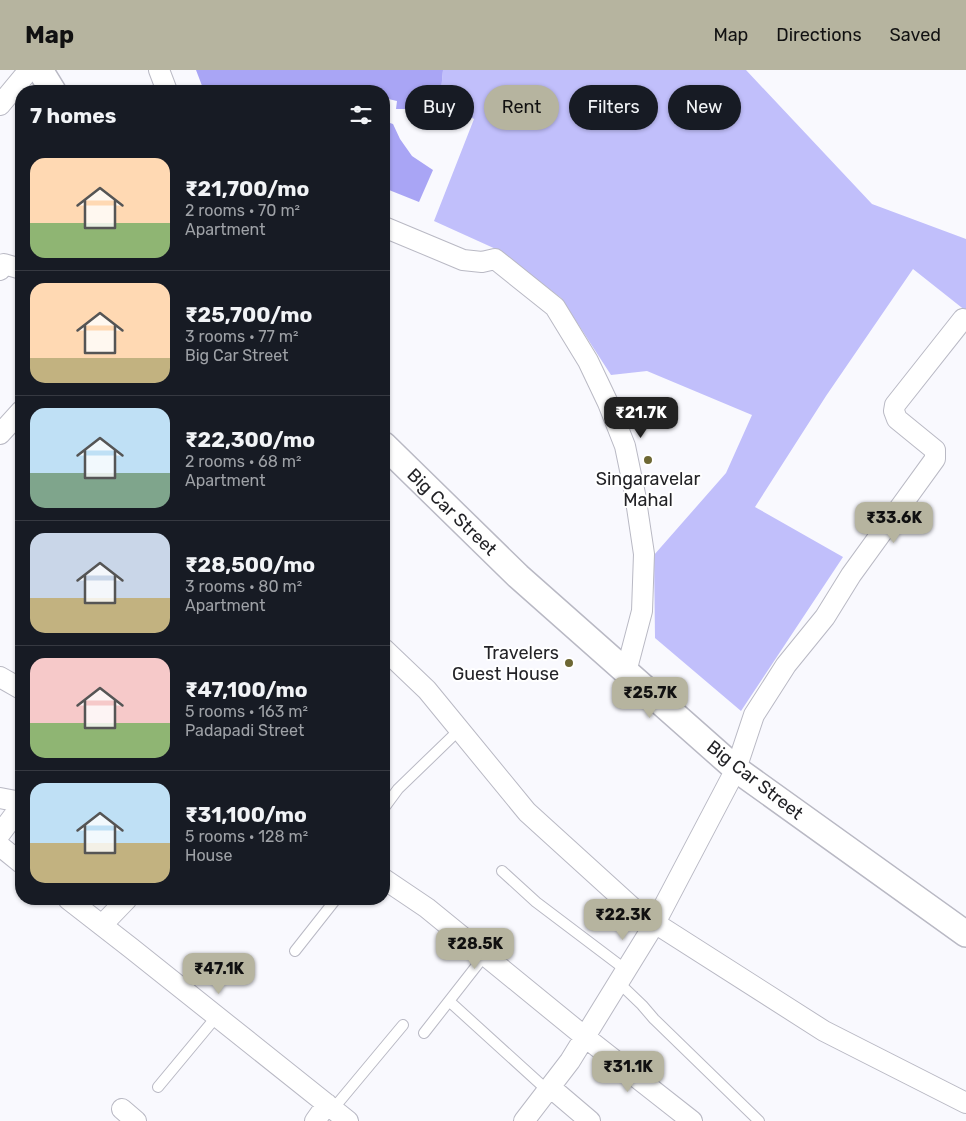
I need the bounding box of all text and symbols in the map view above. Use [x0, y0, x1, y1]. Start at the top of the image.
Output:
text: Map [25, 21, 74, 49]
text: Map [713, 24, 748, 46]
text: Directions [776, 24, 862, 46]
text: Saved [890, 24, 941, 46]
chip: Buy [405, 85, 474, 130]
chip: Rent [484, 85, 559, 130]
chip: Filters [569, 85, 658, 130]
chip: New [668, 85, 741, 130]
icon: filters [347, 101, 375, 129]
text: 7 homes [30, 103, 116, 128]
text: ₹21,700/mo [185, 176, 309, 201]
icon: home [70, 178, 130, 238]
text: 2 rooms · 70 m² [185, 201, 300, 220]
text: Apartment [185, 220, 265, 239]
text: ₹25,700/mo [185, 302, 312, 327]
icon: home [70, 303, 130, 363]
text: 3 rooms · 77 m² [185, 327, 298, 346]
text: Big Car Street [185, 346, 288, 365]
pin: ₹21.7K [600, 396, 682, 439]
text: ₹21.7K [615, 403, 667, 422]
text: ₹22,300/mo [185, 427, 315, 452]
icon: home [70, 428, 130, 488]
text: 2 rooms · 68 m² [185, 452, 302, 471]
marker: Singaravelar Mahal [642, 454, 654, 466]
street label: Big Car Street [403, 464, 501, 560]
place label: Singaravelar Mahal [596, 468, 700, 511]
text: Apartment [185, 471, 265, 490]
pin: ₹33.6K [853, 502, 935, 544]
text: ₹33.6K [866, 508, 922, 527]
text: ₹28,500/mo [185, 552, 315, 577]
icon: home [70, 553, 130, 613]
text: 3 rooms · 80 m² [185, 577, 302, 596]
text: Apartment [185, 596, 265, 615]
place label: Travelers Guest House [452, 642, 559, 685]
marker: Travelers Guest House [563, 657, 575, 669]
pin: ₹25.7K [609, 676, 691, 719]
text: ₹47,100/mo [185, 677, 308, 702]
icon: home [70, 678, 130, 738]
text: ₹25.7K [623, 683, 677, 702]
text: 5 rooms · 163 m² [185, 702, 308, 721]
text: Padapadi Street [185, 721, 304, 740]
street label: Big Car Street [702, 736, 808, 824]
text: ₹31,100/mo [185, 802, 307, 827]
icon: home [70, 803, 130, 863]
text: 5 rooms · 128 m² [185, 827, 308, 846]
text: House [185, 846, 232, 865]
pin: ₹22.3K [582, 898, 664, 941]
text: ₹22.3K [595, 905, 651, 924]
pin: ₹28.5K [434, 928, 516, 970]
text: ₹28.5K [447, 934, 503, 953]
pin: ₹47.1K [178, 952, 260, 995]
text: ₹47.1K [194, 959, 244, 978]
pin: ₹31.1K [587, 1050, 669, 1093]
text: ₹31.1K [603, 1057, 653, 1076]

